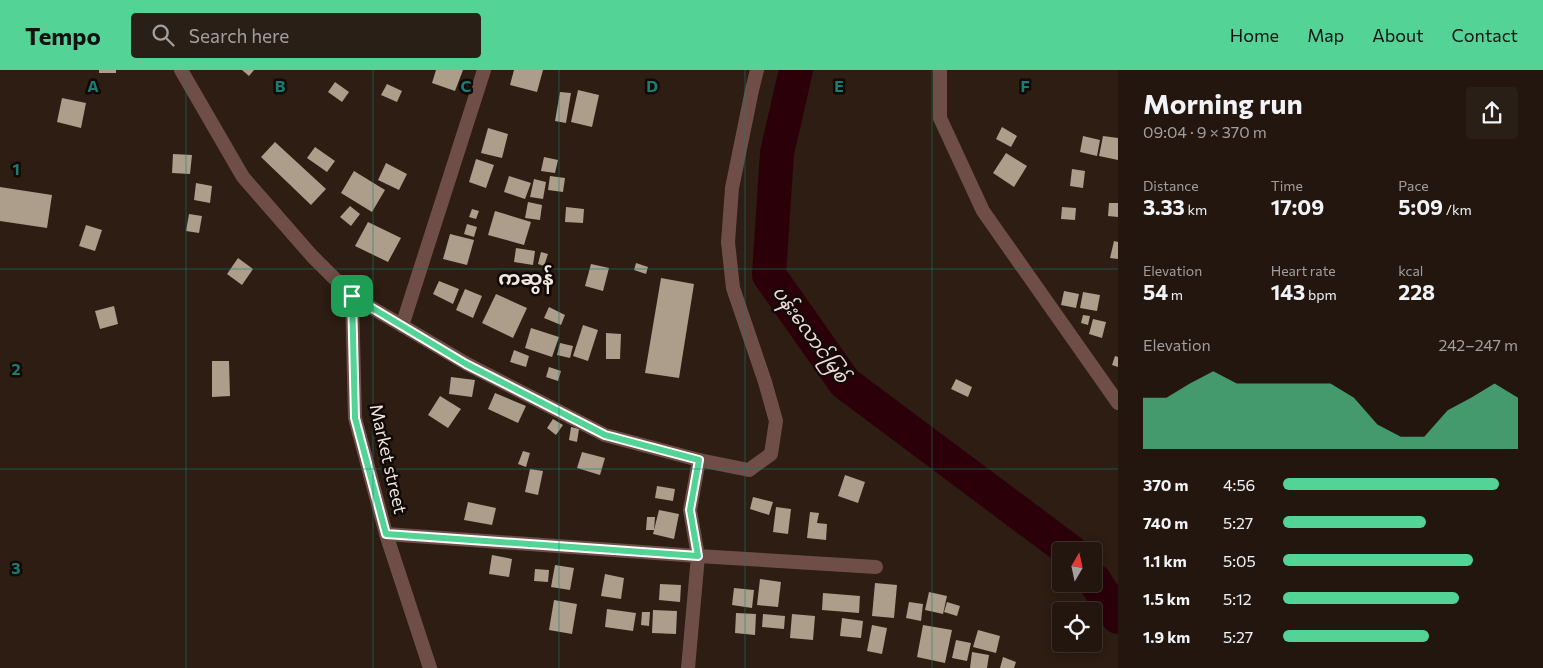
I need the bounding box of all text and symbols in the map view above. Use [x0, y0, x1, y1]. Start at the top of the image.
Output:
search box [131, 13, 481, 58]
text: Tempo [25, 21, 101, 50]
icon: search [149, 21, 177, 49]
text: Search here [189, 24, 289, 47]
text: Home [1230, 24, 1279, 46]
text: Map [1307, 24, 1344, 46]
text: About [1372, 24, 1424, 46]
text: Contact [1452, 24, 1518, 46]
text: A [87, 76, 99, 95]
text: B [275, 76, 286, 95]
text: C [461, 76, 472, 95]
text: D [646, 76, 658, 95]
text: E [834, 76, 844, 95]
text: F [1020, 76, 1030, 95]
text: Morning run [1143, 86, 1303, 120]
button: share [1466, 87, 1518, 139]
text: 09:04 · 9 × 370 m [1143, 122, 1267, 141]
text: 1 [12, 159, 20, 178]
text: Distance [1143, 177, 1199, 194]
text: Time [1271, 177, 1303, 194]
text: Pace [1398, 177, 1429, 194]
text: 3.33 [1143, 194, 1185, 219]
text: 17:09 [1271, 194, 1324, 219]
text: 5:09 [1398, 194, 1443, 219]
text: km [1185, 201, 1207, 218]
text: /km [1443, 201, 1472, 218]
text: Elevation [1143, 262, 1202, 279]
text: Heart rate [1271, 262, 1336, 279]
text: kcal [1398, 262, 1423, 279]
district label: ကဆွန် [498, 265, 554, 294]
pin [331, 275, 373, 317]
text: 54 [1143, 279, 1168, 304]
text: 143 [1271, 279, 1305, 304]
text: 228 [1398, 279, 1435, 304]
water label: ပန်းလောင်မြစ် [764, 280, 856, 391]
icon: arrive [338, 282, 366, 310]
text: m [1168, 286, 1183, 303]
text: bpm [1305, 286, 1337, 303]
text: Elevation [1143, 335, 1211, 354]
text: 242–247 m [1438, 335, 1518, 354]
text: 2 [11, 359, 21, 378]
street label: Market street [366, 402, 412, 516]
text: 370 m [1143, 475, 1189, 494]
text: 4:56 [1223, 475, 1255, 494]
text: 740 m [1143, 513, 1188, 532]
text: 5:27 [1223, 513, 1253, 532]
north arrow [1052, 542, 1102, 592]
map controls [1052, 542, 1102, 652]
text: 1.1 km [1143, 551, 1187, 570]
text: 5:05 [1223, 551, 1256, 570]
text: 3 [11, 558, 21, 577]
text: 1.5 km [1143, 589, 1190, 608]
text: 5:12 [1223, 589, 1252, 608]
button: locate [1052, 602, 1102, 652]
text: 1.9 km [1143, 627, 1190, 646]
text: 5:27 [1223, 627, 1253, 646]

